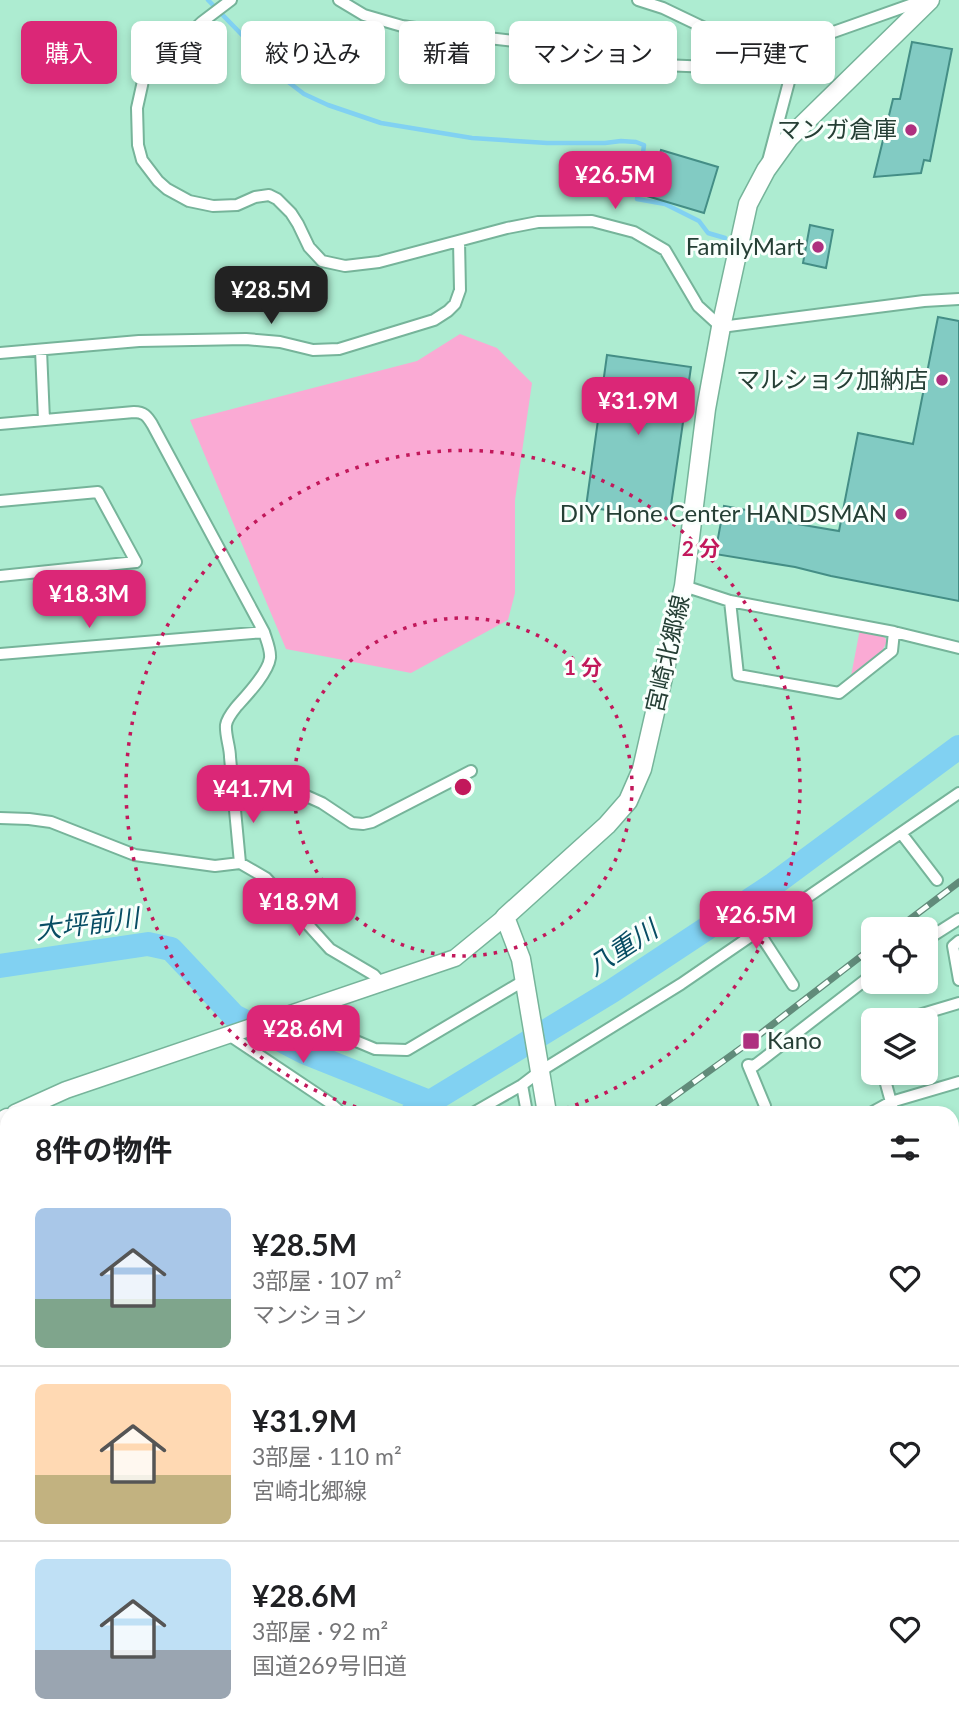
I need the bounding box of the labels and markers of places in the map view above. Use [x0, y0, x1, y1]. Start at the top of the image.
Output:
place label: マンガ倉庫 [777, 114, 897, 143]
marker: マンガ倉庫 [903, 122, 919, 138]
pin: ¥26.5M [558, 152, 672, 211]
place label: FamilyMart [686, 231, 804, 260]
marker: FamilyMart [810, 239, 826, 255]
pin: ¥28.5M [214, 266, 328, 326]
place label: マルショク加納店 [736, 364, 928, 393]
marker: マルショク加納店 [934, 372, 950, 388]
pin: ¥31.9M [581, 378, 695, 437]
place label: DIY Hone Center HANDSMAN [560, 498, 887, 527]
marker: DIY Hone Center HANDSMAN [893, 506, 909, 522]
pin: ¥18.3M [32, 570, 146, 630]
pin: ¥41.7M [196, 766, 310, 825]
centre of rings [451, 775, 475, 799]
pin: ¥18.9M [242, 878, 356, 938]
pin: ¥26.5M [699, 892, 813, 951]
pin: ¥28.6M [246, 1006, 360, 1065]
place label: Kano [767, 1025, 822, 1054]
marker: Kano [741, 1031, 761, 1051]

